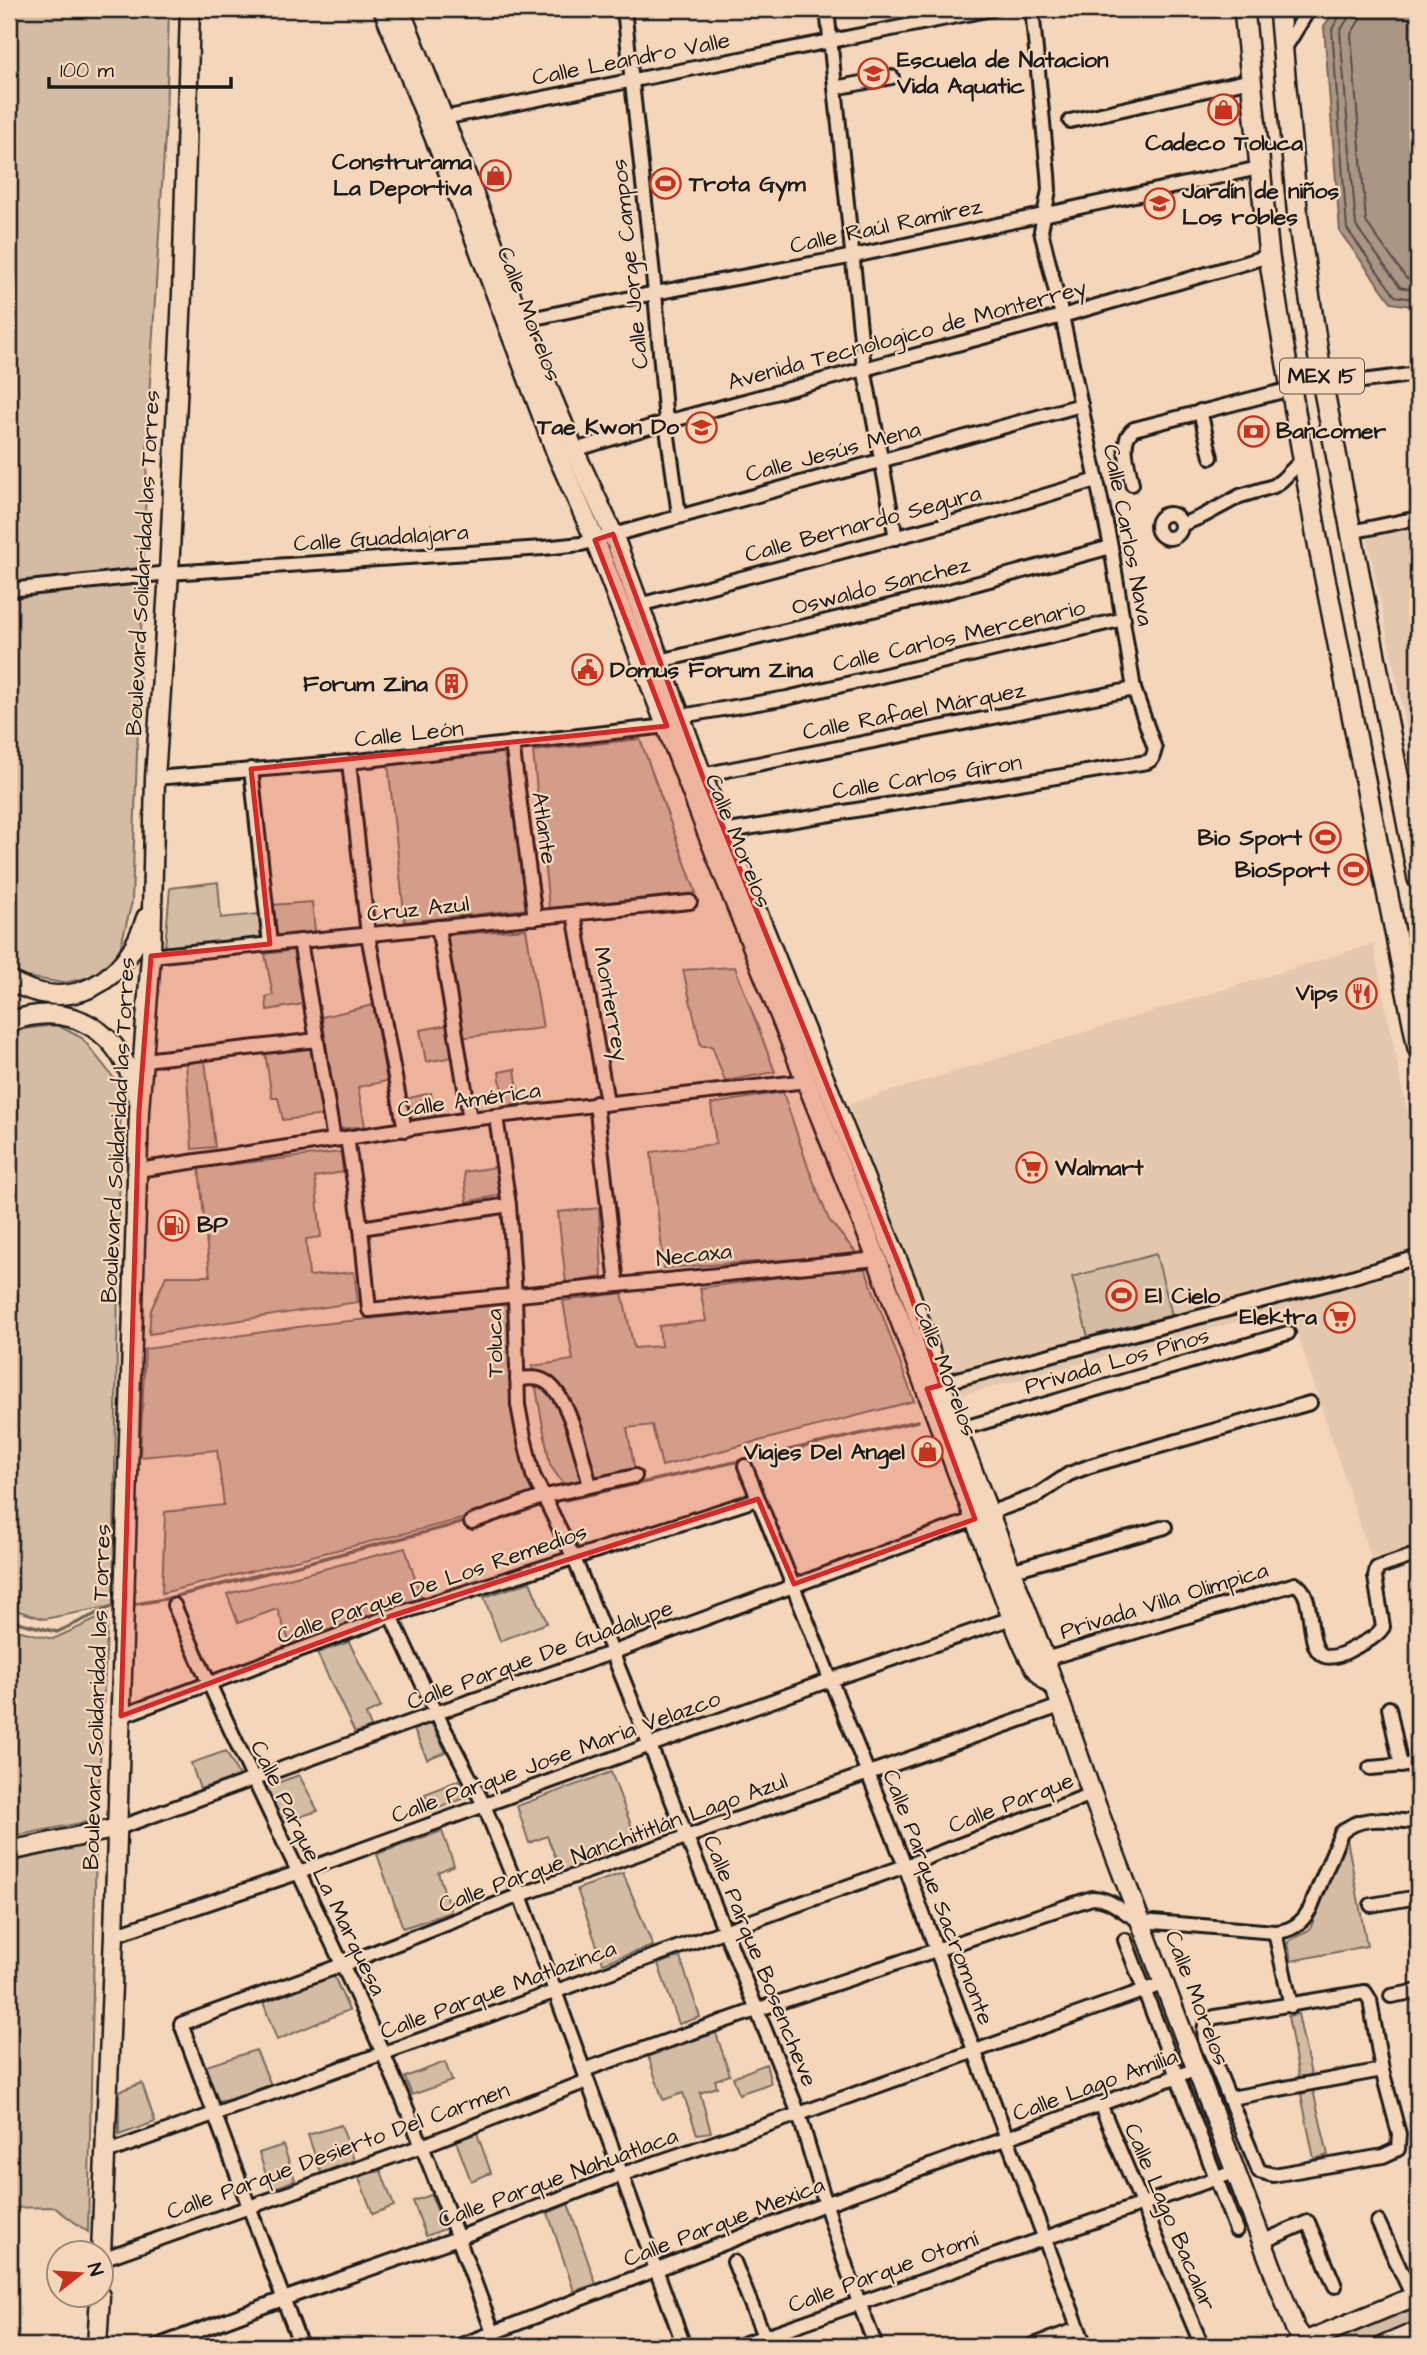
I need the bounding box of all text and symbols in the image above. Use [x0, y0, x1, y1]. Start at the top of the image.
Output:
street label: Calle Leandro Valle [529, 24, 733, 94]
place label: Escuela de Natacion Vida Aquatic [896, 44, 1109, 102]
scale bar [49, 46, 231, 90]
text: 100 m [60, 56, 115, 85]
school or university icon: Escuela de Natacion Vida Aquatic [857, 56, 891, 90]
shop icon: Cadeco Toluca [1207, 92, 1241, 126]
place label: Cadeco Toluca [1145, 127, 1303, 159]
place label: Construrama La Deportiva [332, 146, 472, 204]
street label: Calle Jorge Campos [603, 157, 658, 371]
shop icon: Construrama La Deportiva [478, 158, 512, 192]
sports icon: Trota Gym [649, 167, 683, 201]
place label: Trota Gym [688, 168, 807, 202]
place label: Jardín de niños Los robles [1181, 175, 1339, 233]
school or university icon: Jardín de niños Los robles [1142, 187, 1176, 221]
street label: Calle Raúl Ramírez [787, 190, 986, 262]
street label: Calle Morelos [489, 242, 569, 386]
street label: Avenida Tecnologico de Monterrey [724, 272, 1091, 399]
road number: MEX 15 [1280, 358, 1364, 394]
street label: Boulevard Solidaridad las Torres [118, 389, 168, 737]
school or university icon: Tae Kwon Do [685, 410, 719, 444]
place label: Tae Kwon Do [536, 411, 679, 443]
street label: Calle Jesús Mena [742, 413, 924, 491]
bank icon: Bancomer [1236, 414, 1270, 448]
place label: Bancomer [1276, 415, 1386, 447]
street label: Calle Carlos Nava [1095, 441, 1161, 629]
street label: Calle Bernardo Segura [741, 477, 985, 572]
street label: Calle Guadalajara [293, 516, 470, 560]
street label: Oswaldo Sanchez [789, 548, 974, 624]
street label: Calle Carlos Mercenario [830, 591, 1089, 681]
public building icon: Domus Forum Zina [570, 653, 604, 687]
place label: Domus Forum Zina [610, 654, 814, 686]
building icon: Forum Zina [434, 667, 468, 701]
place label: Forum Zina [303, 668, 428, 700]
street label: Calle Rafael Márquez [800, 674, 1029, 748]
street label: Calle León [353, 712, 465, 756]
street label: Calle Carlos Giron [830, 746, 1024, 808]
street label: Calle Morelos [697, 769, 779, 913]
street label: Atlante [523, 790, 565, 866]
sports icon: Bio Sport [1308, 821, 1342, 855]
place label: Bio Sport [1198, 822, 1303, 854]
sports icon: BioSport [1336, 853, 1370, 887]
place label: BioSport [1235, 854, 1331, 886]
street label: Cruz Azul [365, 888, 471, 930]
street label: Monterrey [584, 944, 637, 1064]
street label: Boulevard Solidaridad las Torres [93, 956, 143, 1304]
restaurant icon: Vips [1344, 976, 1378, 1010]
place label: Vips [1295, 977, 1338, 1009]
street label: Calle América [395, 1074, 543, 1126]
supermarket icon: Walmart [1015, 1151, 1049, 1185]
place label: Walmart [1054, 1152, 1144, 1184]
fuel station icon: BP [157, 1208, 191, 1242]
place label: BP [197, 1209, 228, 1241]
street label: Necaxa [655, 1235, 734, 1275]
sports icon: El Cielo [1105, 1279, 1139, 1313]
place label: El Cielo [1145, 1280, 1220, 1312]
street label: Calle Morelos [905, 1297, 985, 1441]
supermarket icon: Elektra [1323, 1300, 1357, 1334]
place label: Elektra [1240, 1301, 1317, 1333]
street label: Toluca [478, 1308, 512, 1378]
street label: Privada Los Pinos [1021, 1319, 1213, 1403]
shop icon: Viajes Del Angel [911, 1435, 945, 1469]
place label: Viajes Del Angel [743, 1436, 905, 1469]
street label: Calle Parque De Los Remedios [273, 1516, 591, 1652]
street label: Boulevard Solidaridad las Torres [75, 1524, 119, 1870]
street label: Privada Villa Olimpica [1056, 1554, 1272, 1648]
street label: Calle Parque De Guadalupe [403, 1592, 677, 1718]
street label: Calle Parque Jose Maria Velazco [387, 1682, 725, 1832]
street label: Calle Parque La Marquesa [242, 1735, 394, 2001]
street label: Calle Parque Sacromonte [874, 1764, 1002, 2030]
street label: Calle Parque [944, 1764, 1078, 1842]
street label: Calle Parque Nanchititlán Lago Azul [434, 1765, 792, 1922]
street label: Calle Parque Bosencheve [695, 1830, 825, 2092]
street label: Calle Morelos [1157, 1926, 1237, 2070]
street label: Calle Parque Matlazinca [376, 1932, 621, 2048]
street label: Calle Lago Amilia [1008, 2040, 1183, 2131]
street label: Calle Parque Desierto Del Carmen [162, 2074, 514, 2228]
street label: Calle Lago Bacalar [1115, 2118, 1224, 2316]
street label: Calle Parque Nahuatlaca [434, 2120, 683, 2236]
street label: Calle Parque Mexica [619, 2169, 829, 2275]
street label: Calle Parque Otomí [784, 2223, 983, 2321]
north arrow [46, 2240, 116, 2310]
text: N [80, 2260, 109, 2279]

